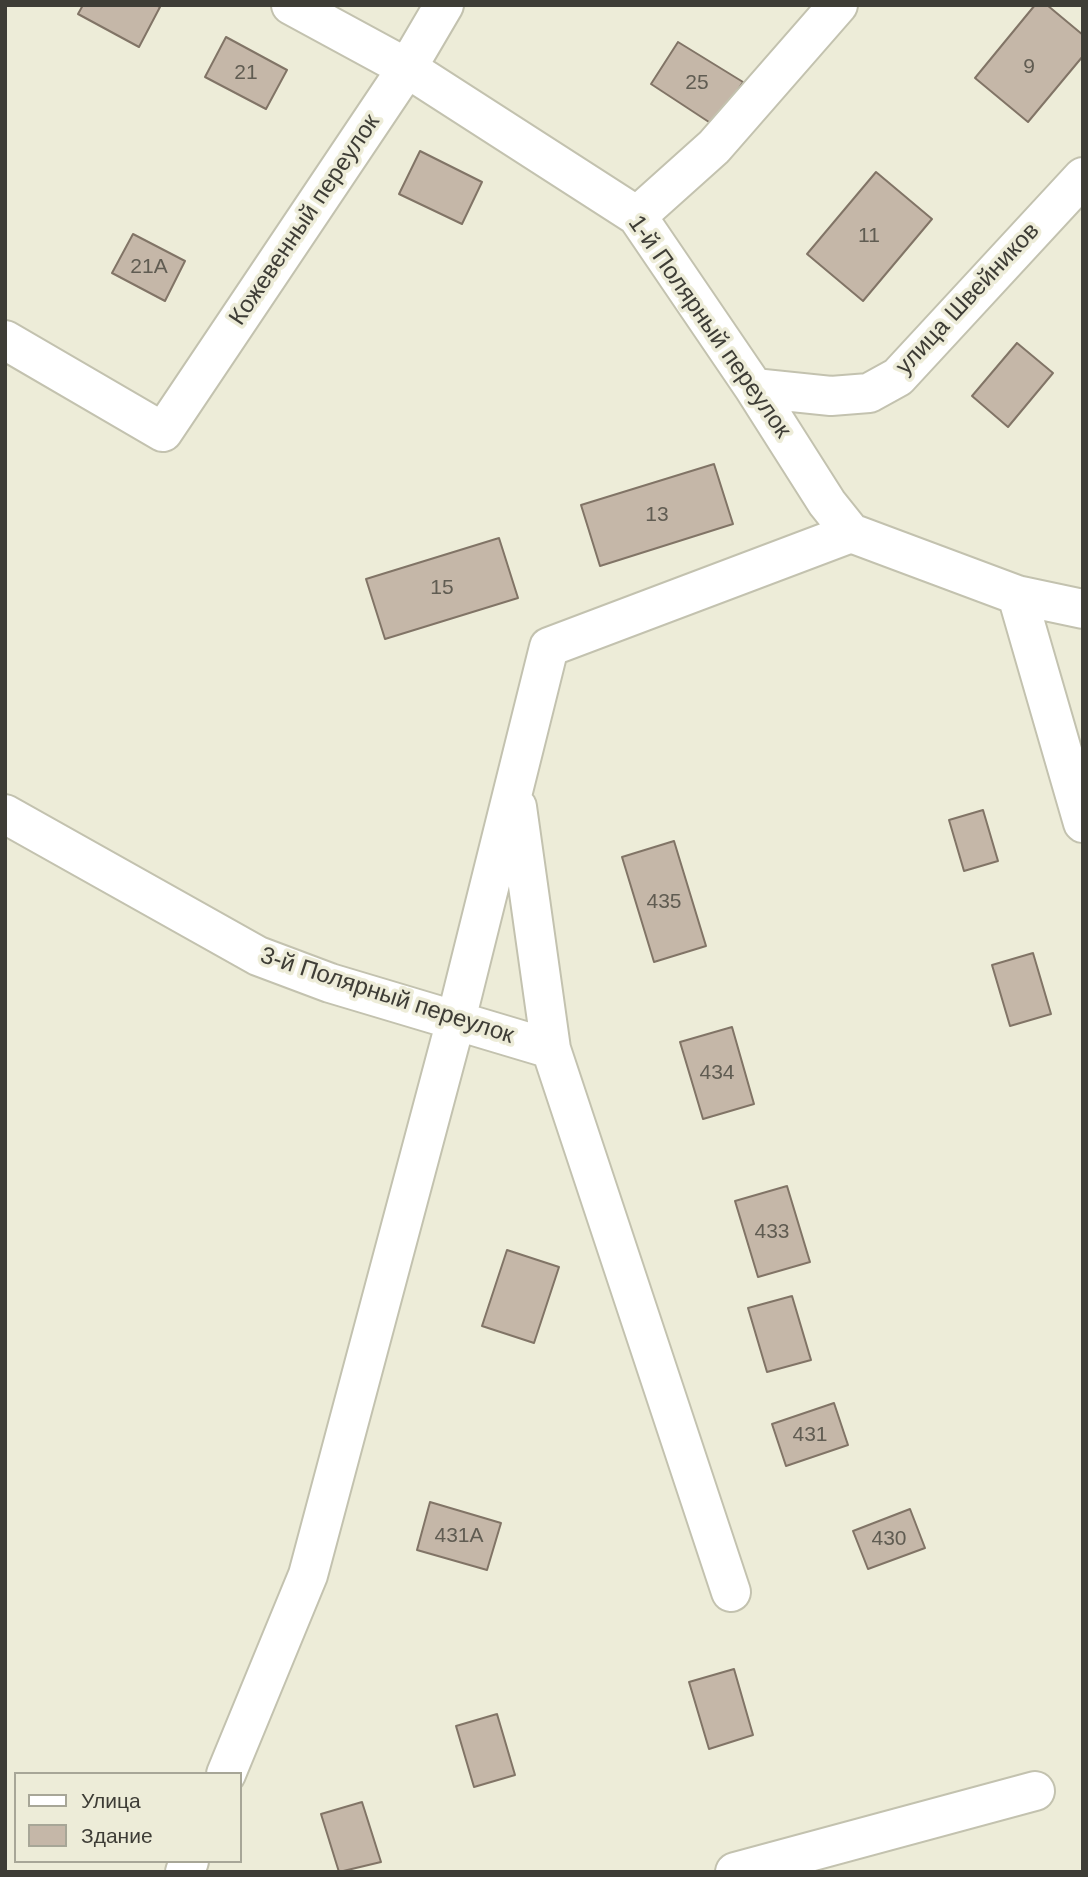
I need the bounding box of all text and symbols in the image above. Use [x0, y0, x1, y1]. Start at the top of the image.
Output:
house number: 9 [1023, 54, 1035, 80]
house number: 21 [234, 60, 258, 86]
house number: 25 [685, 70, 709, 96]
street label: Кожевенный переулок [224, 109, 386, 331]
street label: 1-й Полярный переулок [621, 210, 797, 444]
street label: улица Швейников [890, 217, 1046, 381]
house number: 11 [858, 223, 880, 249]
house number: 21А [130, 254, 168, 280]
house number: 13 [645, 502, 669, 528]
house number: 15 [430, 575, 454, 601]
house number: 435 [646, 889, 682, 915]
street label: 3-й Полярный переулок [257, 941, 517, 1051]
house number: 434 [699, 1060, 735, 1086]
house number: 433 [754, 1219, 790, 1245]
house number: 431 [792, 1422, 828, 1448]
house number: 431А [434, 1523, 484, 1549]
house number: 430 [871, 1526, 907, 1552]
legend [14, 1772, 242, 1863]
text: Улица [81, 1789, 141, 1812]
text: Здание [81, 1824, 153, 1847]

